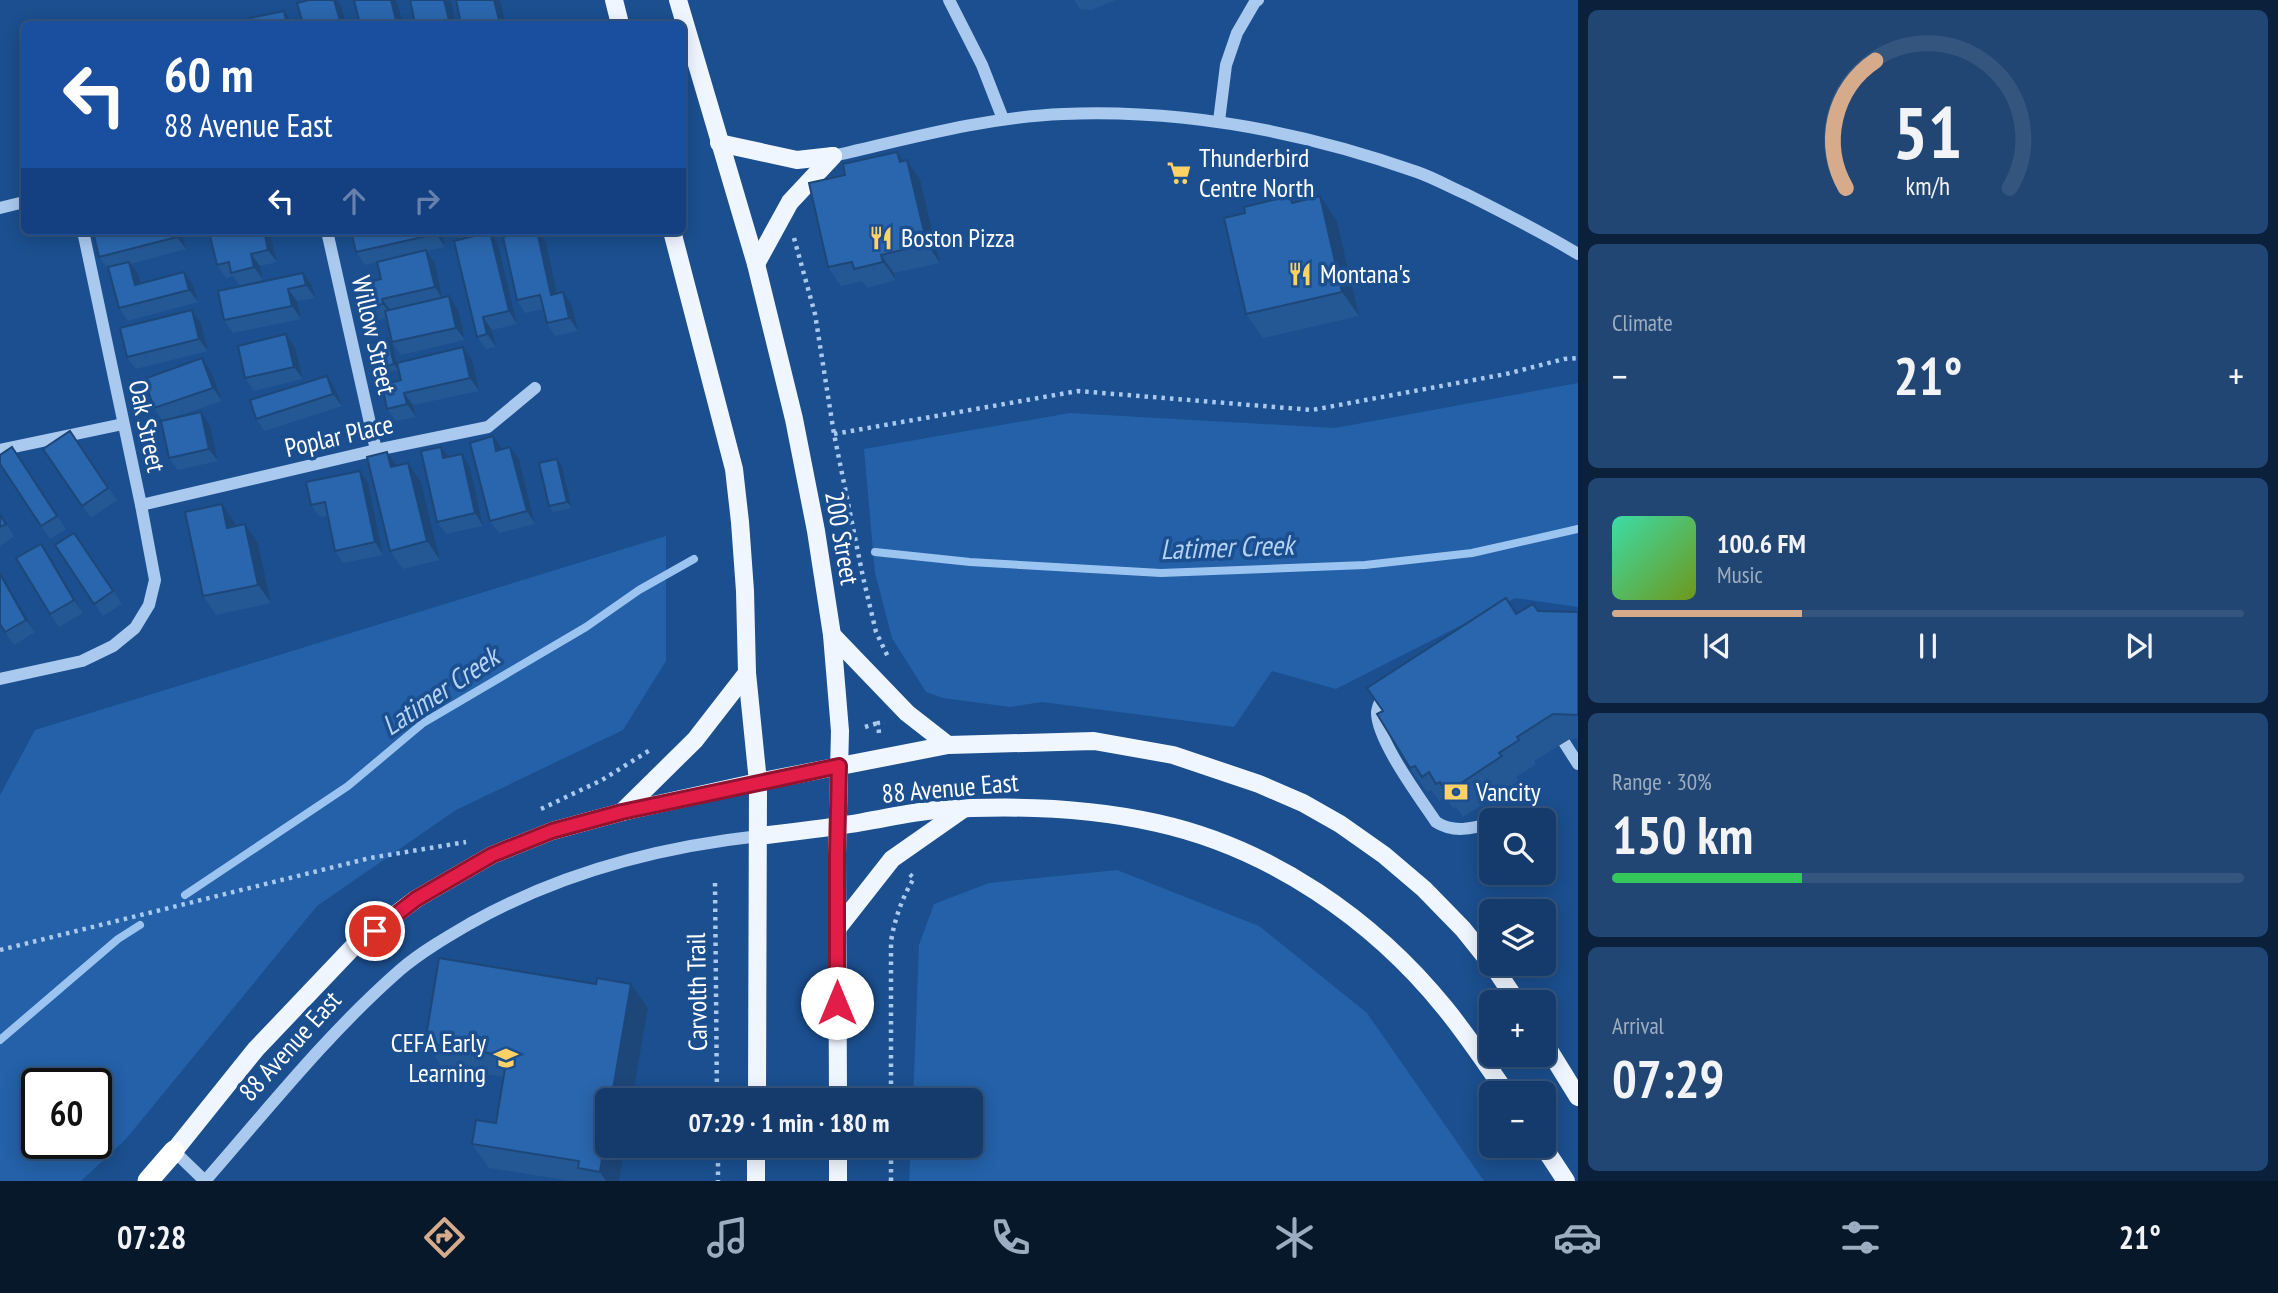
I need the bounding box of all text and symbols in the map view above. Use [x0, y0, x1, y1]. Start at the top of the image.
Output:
text: 60 m [164, 42, 253, 106]
icon: left [49, 49, 140, 140]
text: 51 [1893, 84, 1963, 178]
text: 88 Avenue East [164, 104, 333, 146]
place label: Thunderbird Centre North [1199, 141, 1314, 204]
supermarket icon: Thunderbird Centre North [1165, 159, 1193, 187]
text: km/h [1906, 170, 1950, 202]
icon: left [262, 182, 300, 220]
icon: ahead [335, 182, 373, 220]
icon: right [408, 182, 446, 220]
place label: Boston Pizza [901, 221, 1015, 254]
restaurant icon: Boston Pizza [867, 224, 895, 252]
place label: Montana's [1320, 257, 1410, 290]
restaurant icon: Montana's [1286, 260, 1314, 288]
street label: Willow Street [345, 273, 404, 397]
text: Climate [1612, 308, 1673, 337]
text: 21° [1894, 342, 1962, 409]
text: − [1612, 351, 1628, 400]
text: + [2228, 351, 2244, 400]
street label: Oak Street [122, 377, 173, 475]
street label: Poplar Place [281, 407, 396, 464]
street label: 200 Street [818, 489, 867, 587]
water label: Latimer Creek [1160, 526, 1297, 567]
text: 100.6 FM [1717, 527, 1806, 560]
text: Music [1717, 560, 1763, 589]
icon: previous [1698, 627, 1736, 665]
icon: pause [1909, 627, 1947, 665]
icon: next [2120, 627, 2158, 665]
water label: Latimer Creek [374, 636, 508, 743]
street label: 88 Avenue East [880, 765, 1020, 810]
text: Range · 30% [1612, 767, 1712, 796]
place label: Vancity [1475, 775, 1541, 808]
bank icon: Vancity [1442, 778, 1470, 806]
text: 150 km [1612, 801, 1753, 868]
map controls [1479, 808, 1556, 1158]
button: search [1479, 808, 1556, 885]
button: layers [1479, 899, 1556, 976]
pin [345, 901, 405, 961]
icon: arrive [356, 912, 394, 950]
street label: Carvolth Trail [679, 932, 714, 1052]
position arrow [800, 966, 874, 1040]
street label: 88 Avenue East [232, 984, 348, 1108]
button: + [1479, 990, 1556, 1067]
text: Arrival [1612, 1011, 1664, 1040]
place label: CEFA Early Learning [391, 1026, 486, 1089]
school or university icon: CEFA Early Learning [492, 1044, 520, 1072]
text: 07:29 [1612, 1045, 1724, 1112]
speed limit sign: 60 [21, 1068, 112, 1159]
button: − [1479, 1081, 1556, 1158]
text: 07:29 · 1 min · 180 m [689, 1106, 889, 1139]
icon: directions [420, 1213, 469, 1262]
icon: music [703, 1213, 752, 1262]
icon: phone [986, 1213, 1035, 1262]
icon: climate [1270, 1213, 1319, 1262]
icon: car [1553, 1213, 1602, 1262]
icon: filters [1836, 1213, 1885, 1262]
text: 07:28 [117, 1216, 186, 1258]
text: 21° [2119, 1216, 2161, 1258]

